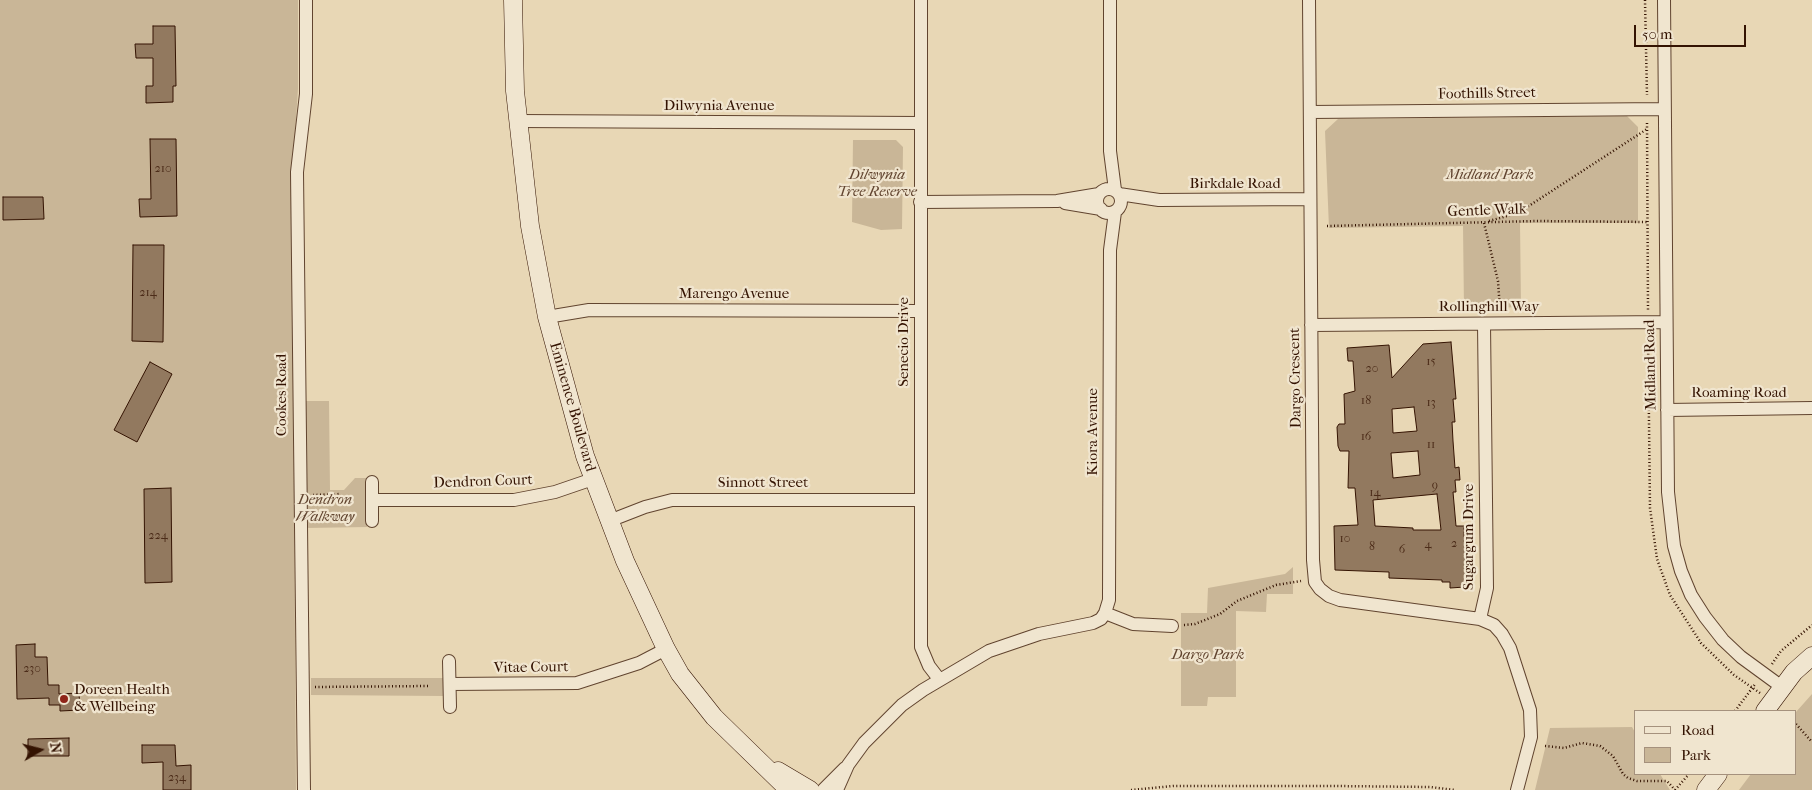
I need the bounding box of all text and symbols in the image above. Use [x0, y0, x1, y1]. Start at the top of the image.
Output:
scale bar [1637, 15, 1750, 47]
text: 50 m [1642, 25, 1672, 43]
street label: Foothills Street [1438, 84, 1536, 104]
street label: Dilwynia Avenue [664, 97, 774, 115]
house number: 210 [154, 162, 172, 176]
park label: Dilwynia Tree Reserve [837, 166, 917, 201]
park label: Midland Park [1446, 166, 1534, 184]
street label: Birkdale Road [1189, 175, 1281, 193]
street label: Gentle Walk [1447, 201, 1527, 221]
street label: Marengo Avenue [679, 285, 789, 303]
house number: 214 [139, 286, 157, 300]
street label: Senecio Drive [895, 297, 913, 387]
street label: Rollinghill Way [1439, 298, 1539, 316]
street label: Midland Road [1641, 319, 1661, 411]
street label: Dargo Crescent [1286, 327, 1306, 429]
street label: Eminence Boulevard [545, 340, 599, 474]
street label: Cookes Road [273, 354, 291, 436]
house number: 15 [1426, 355, 1436, 369]
house number: 20 [1366, 362, 1378, 376]
street label: Roaming Road [1691, 384, 1787, 402]
street label: Kiora Avenue [1084, 388, 1102, 476]
house number: 18 [1361, 394, 1371, 408]
house number: 13 [1426, 396, 1436, 410]
house number: 16 [1361, 430, 1371, 444]
house number: 11 [1427, 438, 1435, 452]
street label: Dendron Court [433, 471, 533, 493]
street label: Sinnott Street [718, 474, 808, 492]
house number: 9 [1432, 479, 1438, 493]
street label: Sugargum Drive [1460, 484, 1478, 590]
house number: 14 [1369, 486, 1381, 500]
park label: Dendron Walkway [296, 491, 354, 526]
house number: 224 [148, 529, 168, 543]
house number: 10 [1340, 532, 1350, 546]
house number: 2 [1451, 537, 1457, 551]
house number: 4 [1424, 538, 1432, 552]
house number: 8 [1369, 540, 1375, 554]
house number: 6 [1399, 543, 1405, 557]
park label: Dargo Park [1172, 646, 1244, 664]
street label: Vitae Court [493, 658, 569, 678]
house number: 230 [23, 662, 41, 676]
place label: Doreen Health & Wellbeing [74, 681, 170, 716]
marker: Doreen Health & Wellbeing [58, 693, 70, 705]
legend [1634, 710, 1797, 775]
text: Road [1681, 721, 1714, 739]
north arrow [15, 725, 65, 775]
text: N [46, 741, 65, 754]
text: Park [1681, 746, 1711, 764]
house number: 234 [168, 771, 186, 785]

